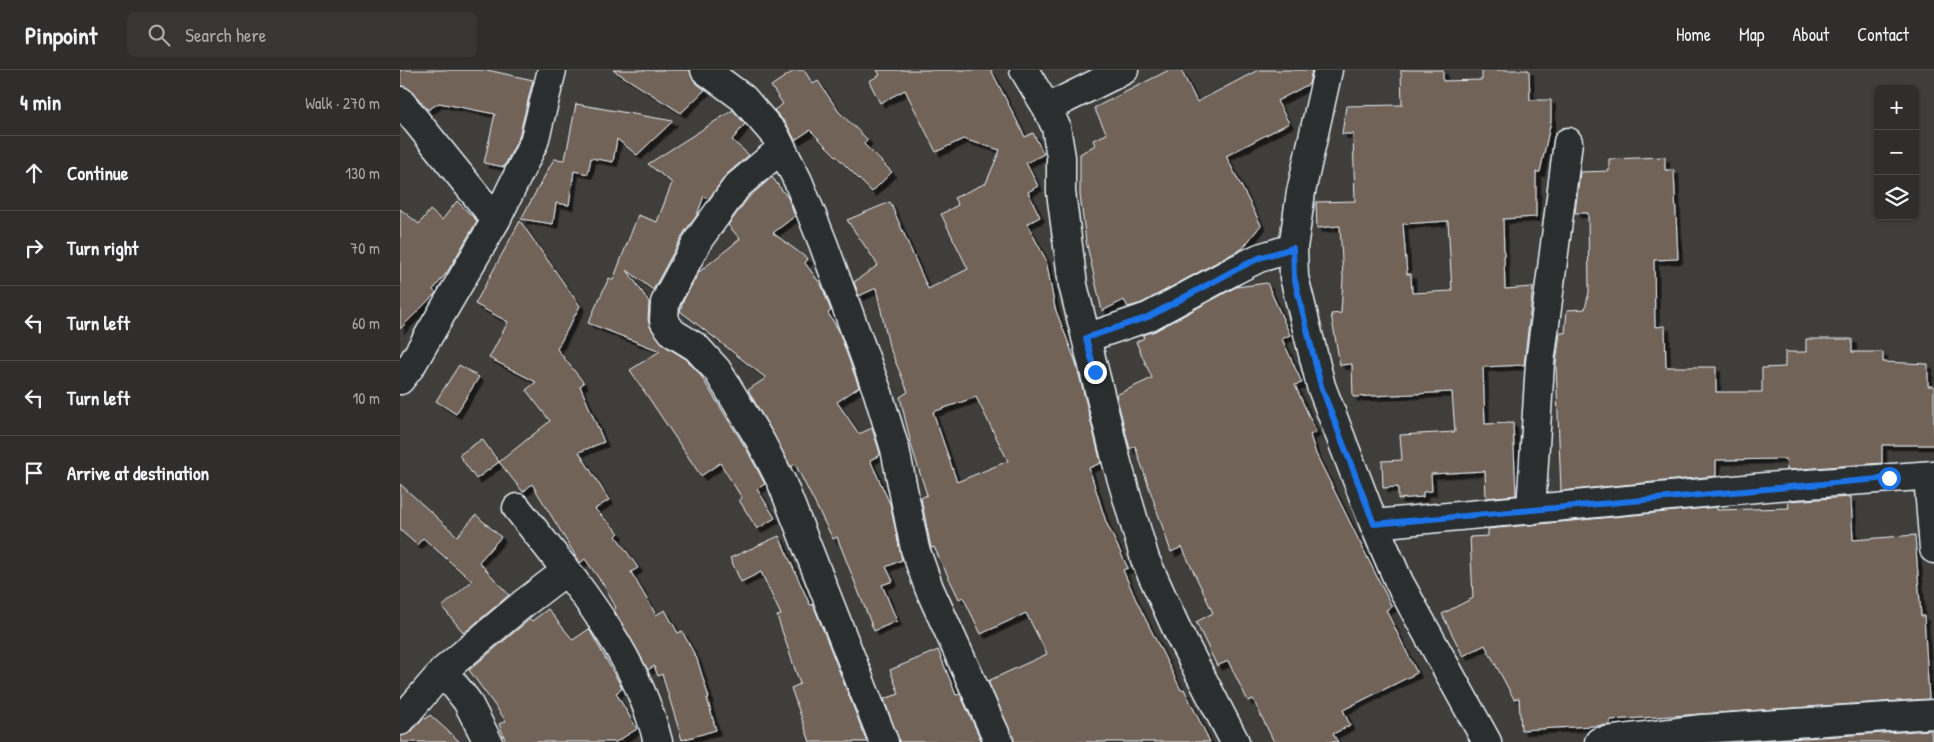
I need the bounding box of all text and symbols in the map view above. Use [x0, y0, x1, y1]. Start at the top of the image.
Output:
search box [127, 12, 477, 57]
text: Pinpoint [25, 19, 97, 51]
icon: search [145, 21, 173, 49]
text: Search here [185, 22, 266, 48]
text: Home [1676, 22, 1711, 47]
text: Map [1739, 22, 1764, 47]
text: About [1792, 22, 1829, 47]
text: Contact [1857, 22, 1909, 47]
map controls [1874, 85, 1919, 220]
button: + [1874, 85, 1919, 130]
text: 4 min [20, 88, 61, 117]
text: Walk · 270 m [305, 92, 380, 114]
button: − [1874, 130, 1919, 175]
icon: ahead [20, 159, 48, 187]
text: Continue [67, 160, 128, 186]
text: 130 m [345, 162, 380, 184]
button: layers [1874, 175, 1919, 220]
icon: right [20, 234, 48, 262]
text: Turn right [67, 235, 138, 261]
text: 70 m [350, 237, 380, 259]
icon: left [20, 309, 48, 337]
text: Turn left [67, 310, 130, 336]
text: 60 m [352, 312, 380, 334]
route end [1084, 361, 1107, 384]
icon: left [20, 384, 48, 412]
text: Turn left [67, 385, 130, 411]
text: 10 m [352, 387, 380, 409]
icon: arrive [20, 459, 48, 487]
text: Arrive at destination [67, 460, 209, 486]
route start [1878, 467, 1901, 490]

